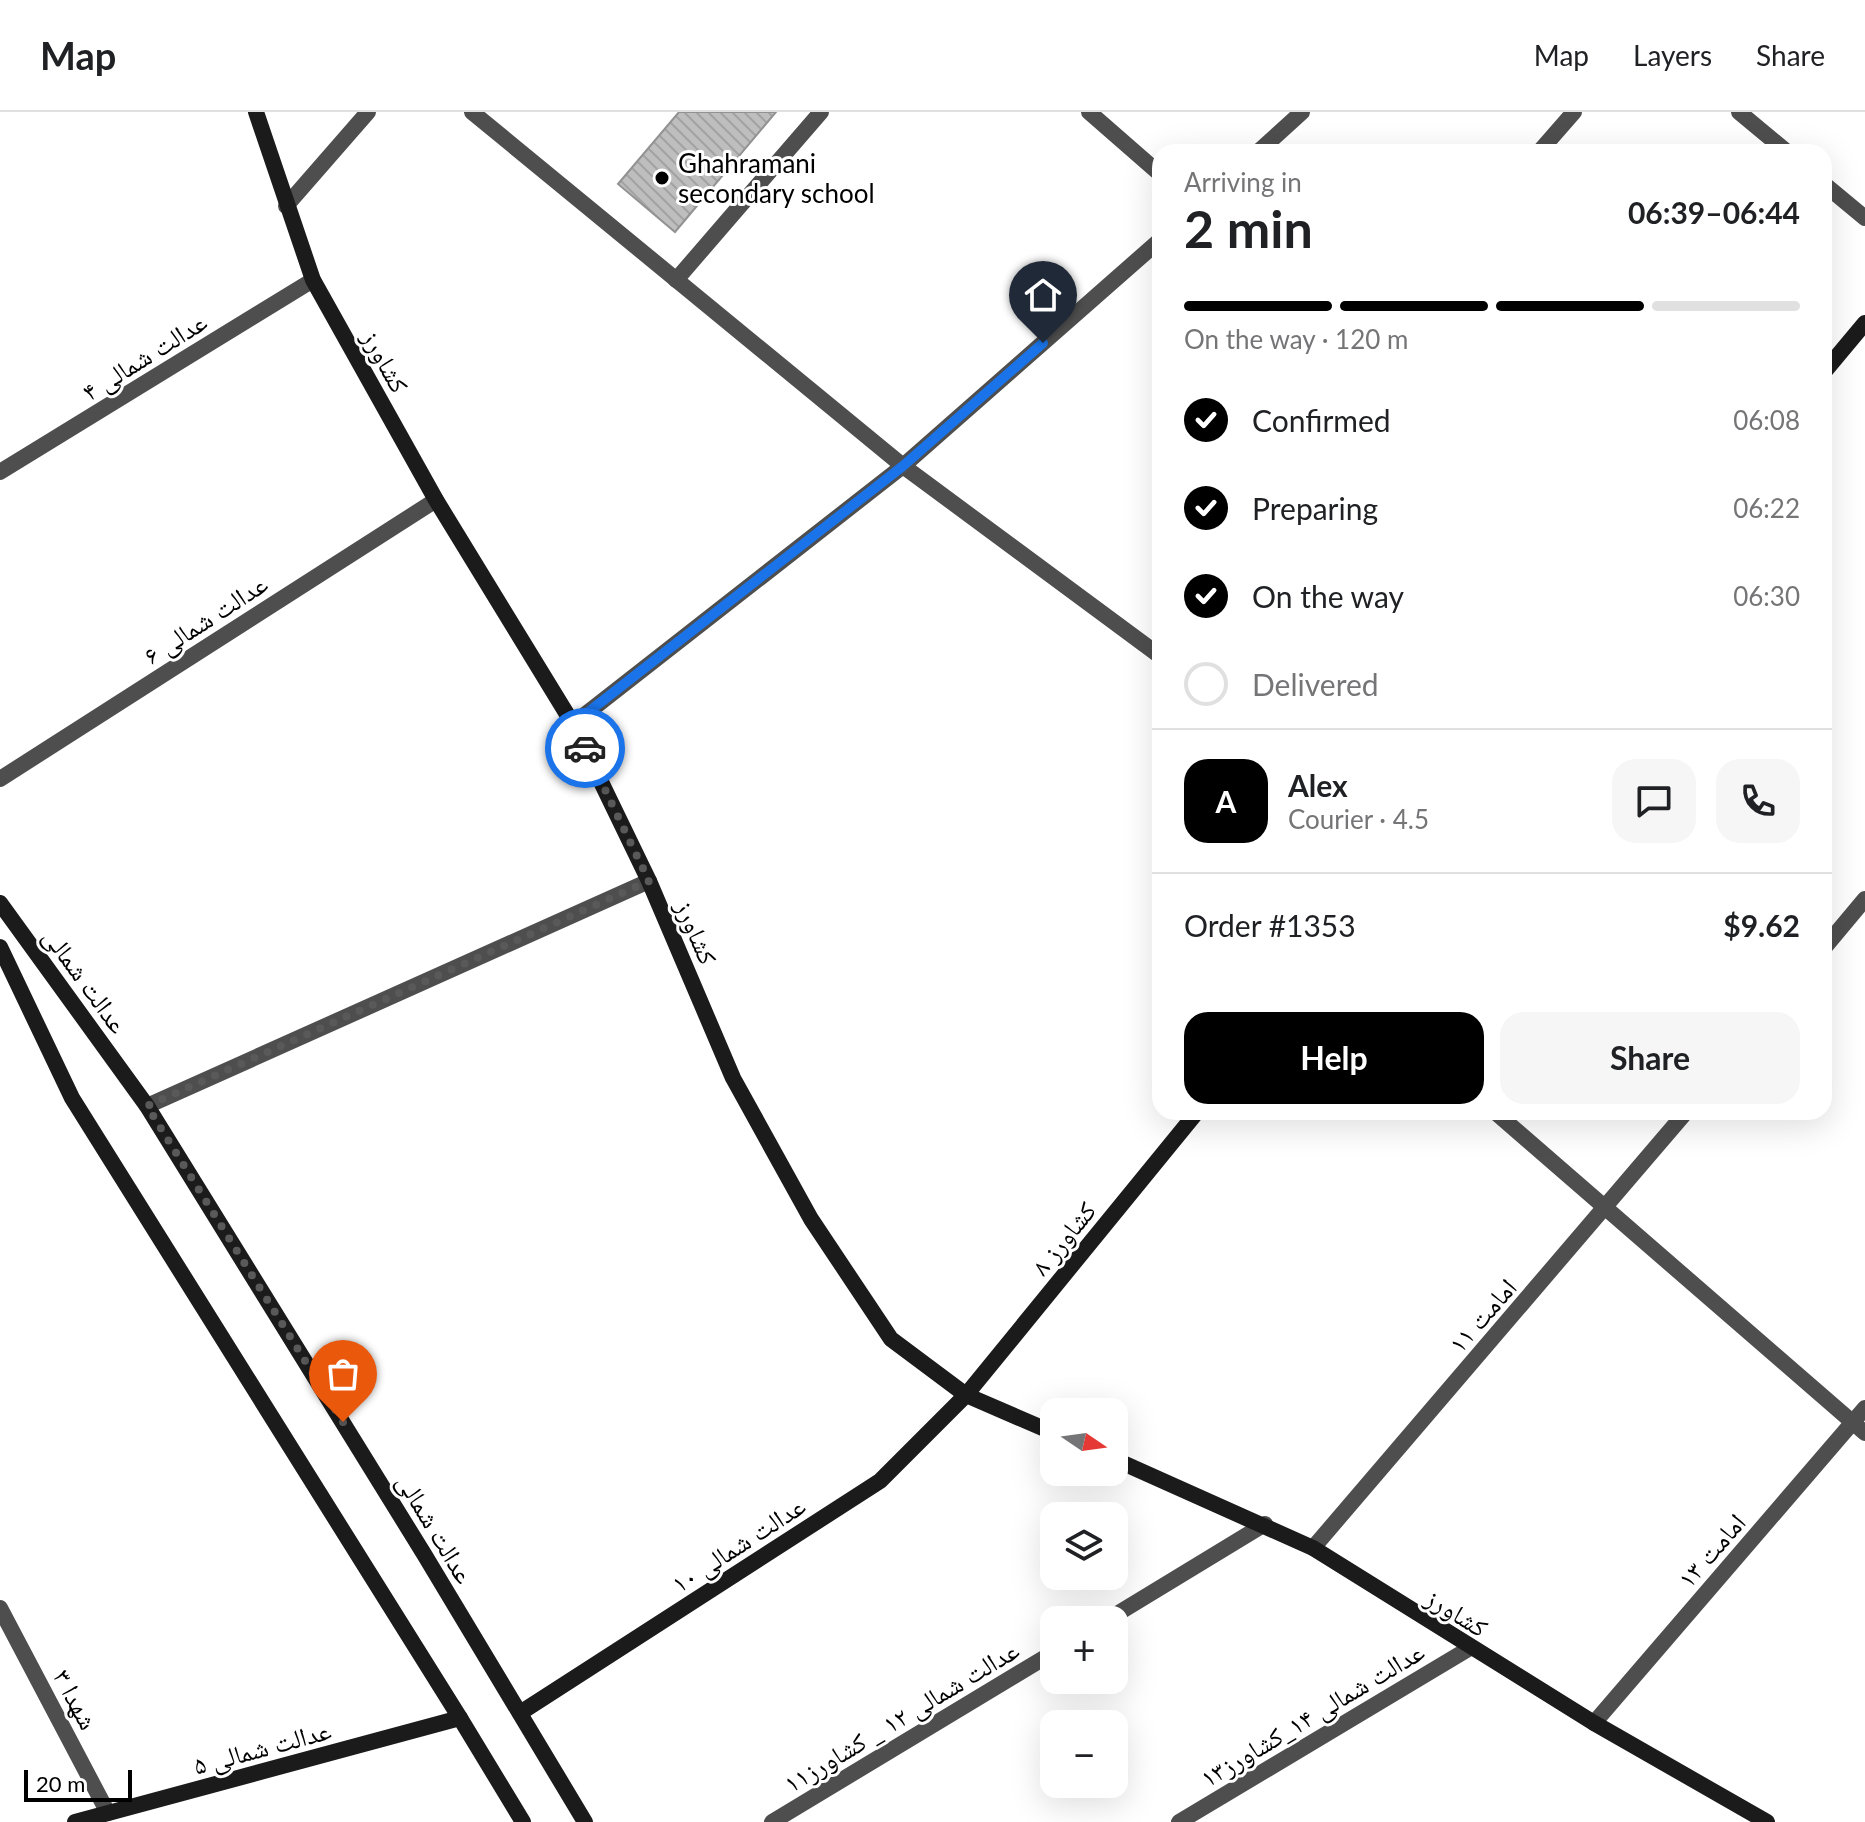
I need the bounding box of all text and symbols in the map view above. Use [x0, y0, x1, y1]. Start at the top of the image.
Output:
text: Map [40, 32, 116, 78]
text: Map [1534, 38, 1589, 72]
text: Layers [1633, 38, 1712, 72]
text: Share [1756, 38, 1825, 72]
place label: Ghahramani secondary school [678, 147, 875, 209]
text: Arriving in [1184, 166, 1302, 198]
marker: Ghahramani secondary school [653, 169, 671, 187]
text: 06:39–06:44 [1628, 194, 1800, 230]
text: 2 min [1184, 197, 1313, 259]
pin [1009, 261, 1077, 343]
icon: home [1021, 273, 1065, 317]
street label: عدالت شمالی ۴ [76, 305, 213, 408]
street label: کشاورز [355, 323, 416, 398]
text: On the way · 120 m [1184, 323, 1408, 355]
icon: check [1184, 398, 1228, 442]
text: Confirmed [1252, 402, 1391, 438]
text: 06:08 [1733, 404, 1800, 436]
icon: check [1184, 486, 1228, 530]
text: Preparing [1252, 490, 1378, 526]
text: 06:22 [1733, 492, 1800, 524]
street label: عدالت شمالی ۶ [137, 567, 273, 672]
icon: check [1184, 574, 1228, 618]
text: On the way [1252, 578, 1404, 614]
text: 06:30 [1733, 580, 1800, 612]
text: Delivered [1252, 666, 1379, 702]
courier [545, 708, 625, 788]
icon: car [563, 726, 607, 770]
button: chat [1612, 759, 1696, 843]
button: phone [1716, 759, 1800, 843]
text: Alex [1288, 767, 1348, 803]
text: A [1216, 783, 1236, 819]
text: Courier · 4.5 [1288, 803, 1429, 835]
street label: کشاورز [669, 894, 725, 969]
text: Order #1353 [1184, 907, 1356, 943]
text: $9.62 [1723, 907, 1800, 943]
street label: عدالت شمالی [36, 921, 135, 1040]
button: Help [1184, 1012, 1484, 1104]
button: Share [1500, 1012, 1800, 1104]
street label: کشاورز ۸ [1024, 1195, 1102, 1281]
street label: امامت ۱۱ [1441, 1271, 1523, 1359]
pin [309, 1340, 377, 1422]
icon: bag [321, 1352, 365, 1396]
north arrow [1040, 1398, 1128, 1486]
map controls [1040, 1398, 1128, 1798]
street label: عدالت شمالی [390, 1467, 481, 1589]
street label: عدالت شمالی ۱۰ [665, 1489, 811, 1600]
button: layers [1040, 1502, 1128, 1590]
street label: امامت ۱۳ [1670, 1506, 1752, 1594]
street label: کشاورز [1419, 1580, 1494, 1643]
button: + [1040, 1606, 1128, 1694]
street label: عدالت شمالی ۱۲ _ کشاورز۱۱ [778, 1633, 1025, 1800]
street label: عدالت شمالی ۱۴_کشاورز۱۳ [1194, 1635, 1430, 1794]
street label: شهدا ۳ [47, 1663, 105, 1735]
button: − [1040, 1710, 1128, 1798]
street label: عدالت شمالی ۵ [190, 1713, 335, 1782]
scale bar [24, 1766, 132, 1802]
text: 20 m [36, 1770, 85, 1797]

